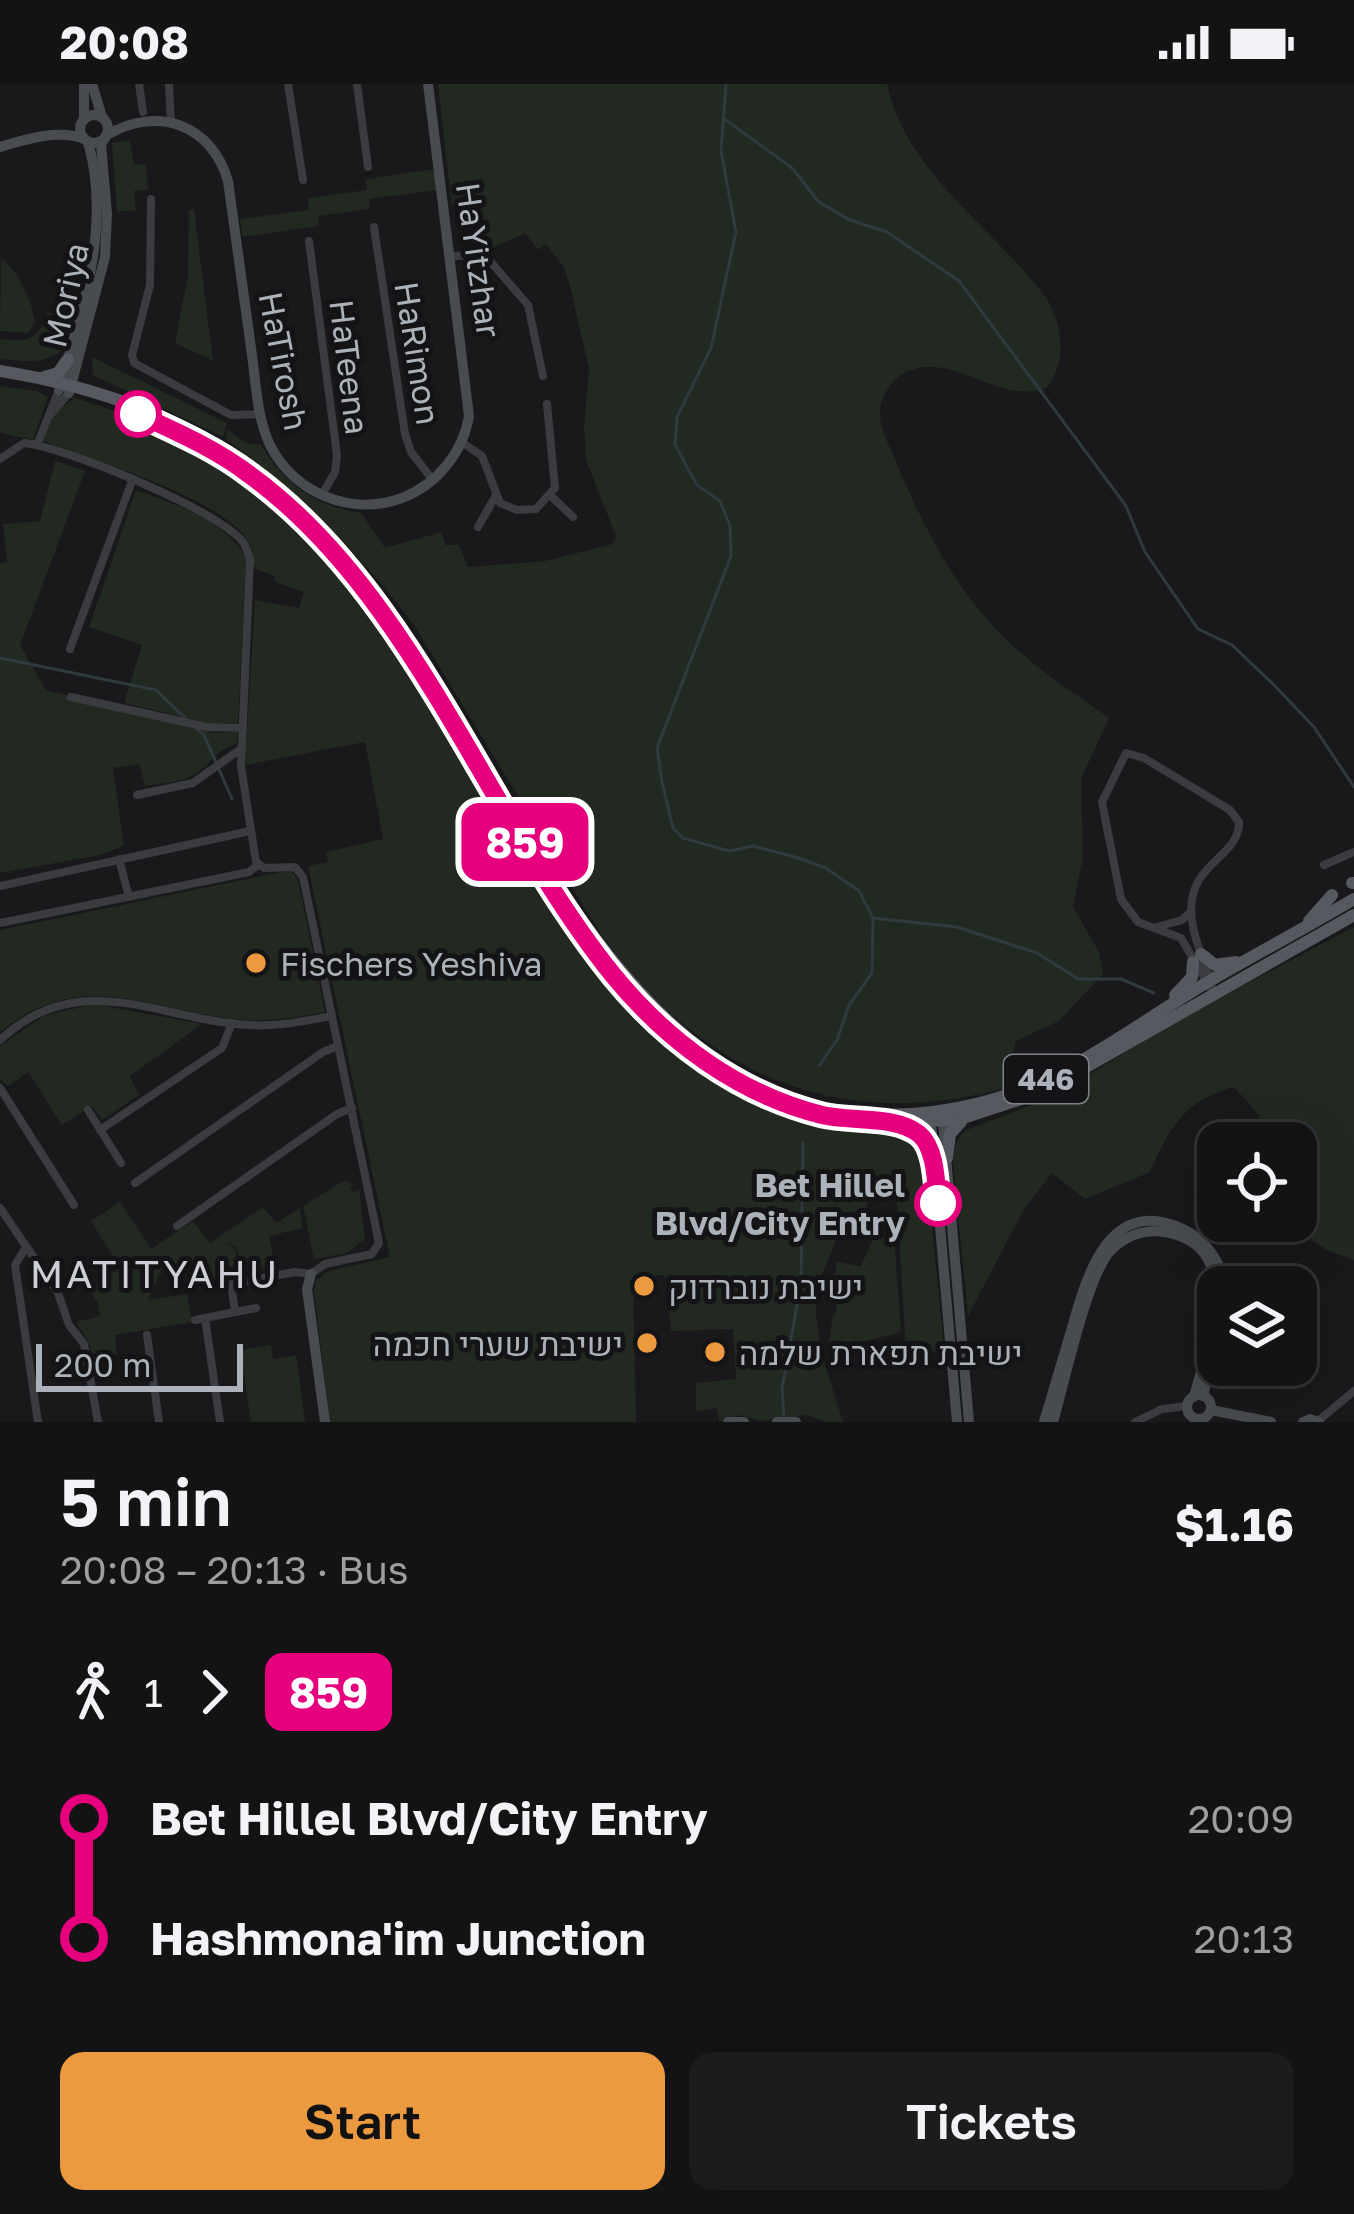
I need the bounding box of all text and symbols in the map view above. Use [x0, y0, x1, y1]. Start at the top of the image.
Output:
text: 20:08 [60, 15, 189, 69]
street label: HaYitzhar [449, 180, 509, 340]
street label: Moriya [34, 239, 96, 351]
street label: HaRimon [387, 279, 449, 427]
street label: HaTirosh [251, 288, 317, 434]
street label: HaTeena [322, 297, 378, 437]
unlabelled marker [116, 392, 160, 436]
line badge: 859 [456, 803, 594, 881]
text: 859 [485, 817, 565, 867]
place label: Fischers Yeshiva [280, 944, 542, 983]
marker: Fischers Yeshiva [243, 950, 269, 976]
road number: 446 [1004, 1055, 1088, 1103]
map controls [1197, 1122, 1317, 1386]
button: locate [1197, 1122, 1317, 1242]
place label: Bet Hillel Blvd/City Entry [655, 1165, 905, 1242]
marker: Bet Hillel Blvd/City Entry [916, 1181, 960, 1225]
district label: MATITYAHU [30, 1250, 280, 1297]
button: layers [1197, 1266, 1317, 1386]
place label: ישיבת נוברדוק [668, 1267, 863, 1306]
marker: ישיבת נוברדוק [631, 1273, 657, 1299]
place label: ישיבת שערי חכמה [373, 1324, 623, 1363]
marker: ישיבת שערי חכמה [634, 1330, 660, 1356]
place label: ישיבת תפארת שלמה [739, 1333, 1022, 1372]
scale bar [36, 1338, 243, 1391]
marker: ישיבת תפארת שלמה [702, 1339, 728, 1365]
text: 200 m [54, 1345, 152, 1384]
text: 5 min [60, 1461, 232, 1541]
text: $1.16 [1175, 1497, 1294, 1551]
text: 20:08 – 20:13 · Bus [60, 1546, 408, 1593]
icon: walk [60, 1659, 126, 1725]
icon: forward [181, 1659, 247, 1725]
text: 859 [289, 1667, 368, 1717]
text: 1 [144, 1669, 163, 1716]
text: Bet Hillel Blvd/City Entry [150, 1791, 708, 1845]
text: 20:09 [1188, 1795, 1294, 1842]
text: Hashmona'im Junction [150, 1911, 646, 1965]
text: 20:13 [1194, 1915, 1294, 1962]
button: Start [60, 2052, 665, 2190]
button: Tickets [689, 2052, 1294, 2190]

